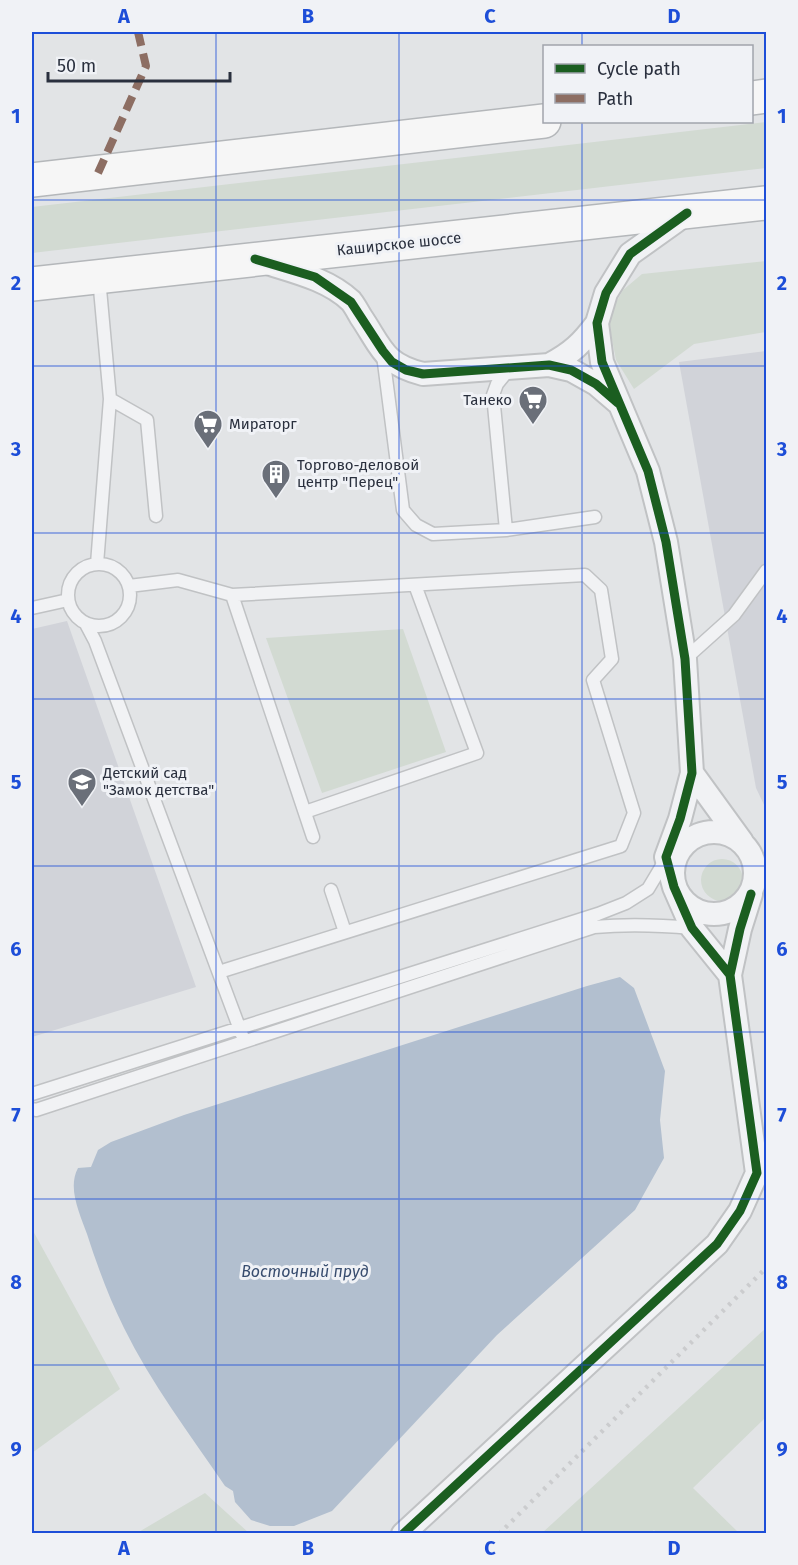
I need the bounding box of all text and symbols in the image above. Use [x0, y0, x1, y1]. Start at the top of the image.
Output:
text: A [117, 4, 131, 28]
text: B [302, 4, 314, 28]
text: C [484, 4, 496, 28]
text: D [667, 4, 681, 28]
scale bar [48, 45, 230, 83]
legend [543, 45, 753, 123]
text: 50 m [57, 55, 96, 77]
text: Cycle path [597, 58, 681, 80]
text: Path [597, 88, 633, 110]
text: 1 [11, 104, 21, 128]
text: 1 [777, 104, 787, 128]
street label: Каширское шоссе [336, 229, 462, 259]
text: 2 [11, 271, 21, 295]
text: 2 [777, 271, 787, 295]
supermarket icon: Танеко [517, 384, 549, 426]
place label: Танеко [463, 391, 512, 409]
supermarket icon: Мираторг [192, 408, 224, 450]
place label: Мираторг [229, 415, 297, 433]
text: 3 [10, 437, 21, 461]
text: 3 [776, 437, 787, 461]
place label: Торгово-деловой центр "Перец" [297, 456, 419, 491]
building icon: Торгово-деловой центр "Перец" [260, 458, 292, 500]
text: 4 [10, 604, 22, 628]
text: 4 [776, 604, 788, 628]
place label: Детский сад "Замок детства" [102, 764, 214, 799]
school or university icon: Детский сад "Замок детства" [66, 766, 98, 808]
text: 5 [11, 770, 22, 794]
text: 5 [777, 770, 788, 794]
text: 6 [10, 937, 22, 961]
text: 6 [776, 937, 788, 961]
text: 7 [11, 1103, 21, 1127]
text: 7 [777, 1103, 787, 1127]
water label: Восточный пруд [241, 1262, 369, 1281]
text: 8 [10, 1270, 22, 1294]
text: 8 [776, 1270, 788, 1294]
text: 9 [10, 1437, 22, 1461]
text: 9 [776, 1437, 788, 1461]
text: A [117, 1536, 131, 1560]
text: B [302, 1536, 314, 1560]
text: C [484, 1536, 496, 1560]
text: D [667, 1536, 681, 1560]

